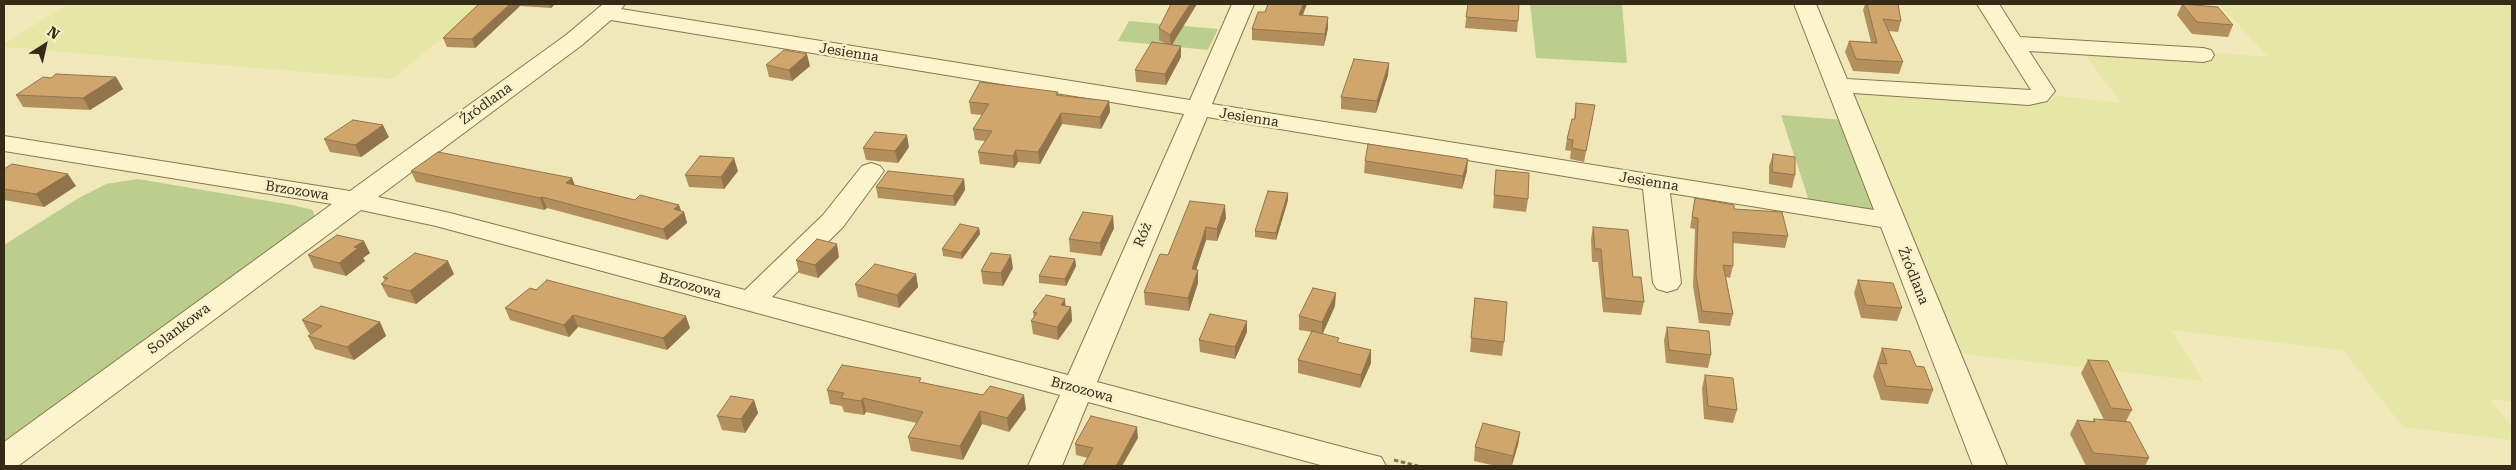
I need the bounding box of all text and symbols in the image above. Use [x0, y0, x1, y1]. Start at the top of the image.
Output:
north arrow [20, 20, 70, 70]
text: N [45, 23, 63, 42]
street label: Jesienna [818, 40, 880, 66]
street label: Źródlana [457, 79, 515, 129]
street label: Jesienna [1218, 105, 1280, 131]
street label: Jesienna [1618, 169, 1680, 195]
street label: Brzozowa [264, 178, 330, 204]
street label: Róż [1130, 220, 1156, 250]
street label: Źródlana [1894, 245, 1932, 307]
street label: Brzozowa [657, 270, 723, 302]
street label: Solankowa [144, 300, 214, 358]
street label: Brzozowa [1049, 374, 1115, 406]

